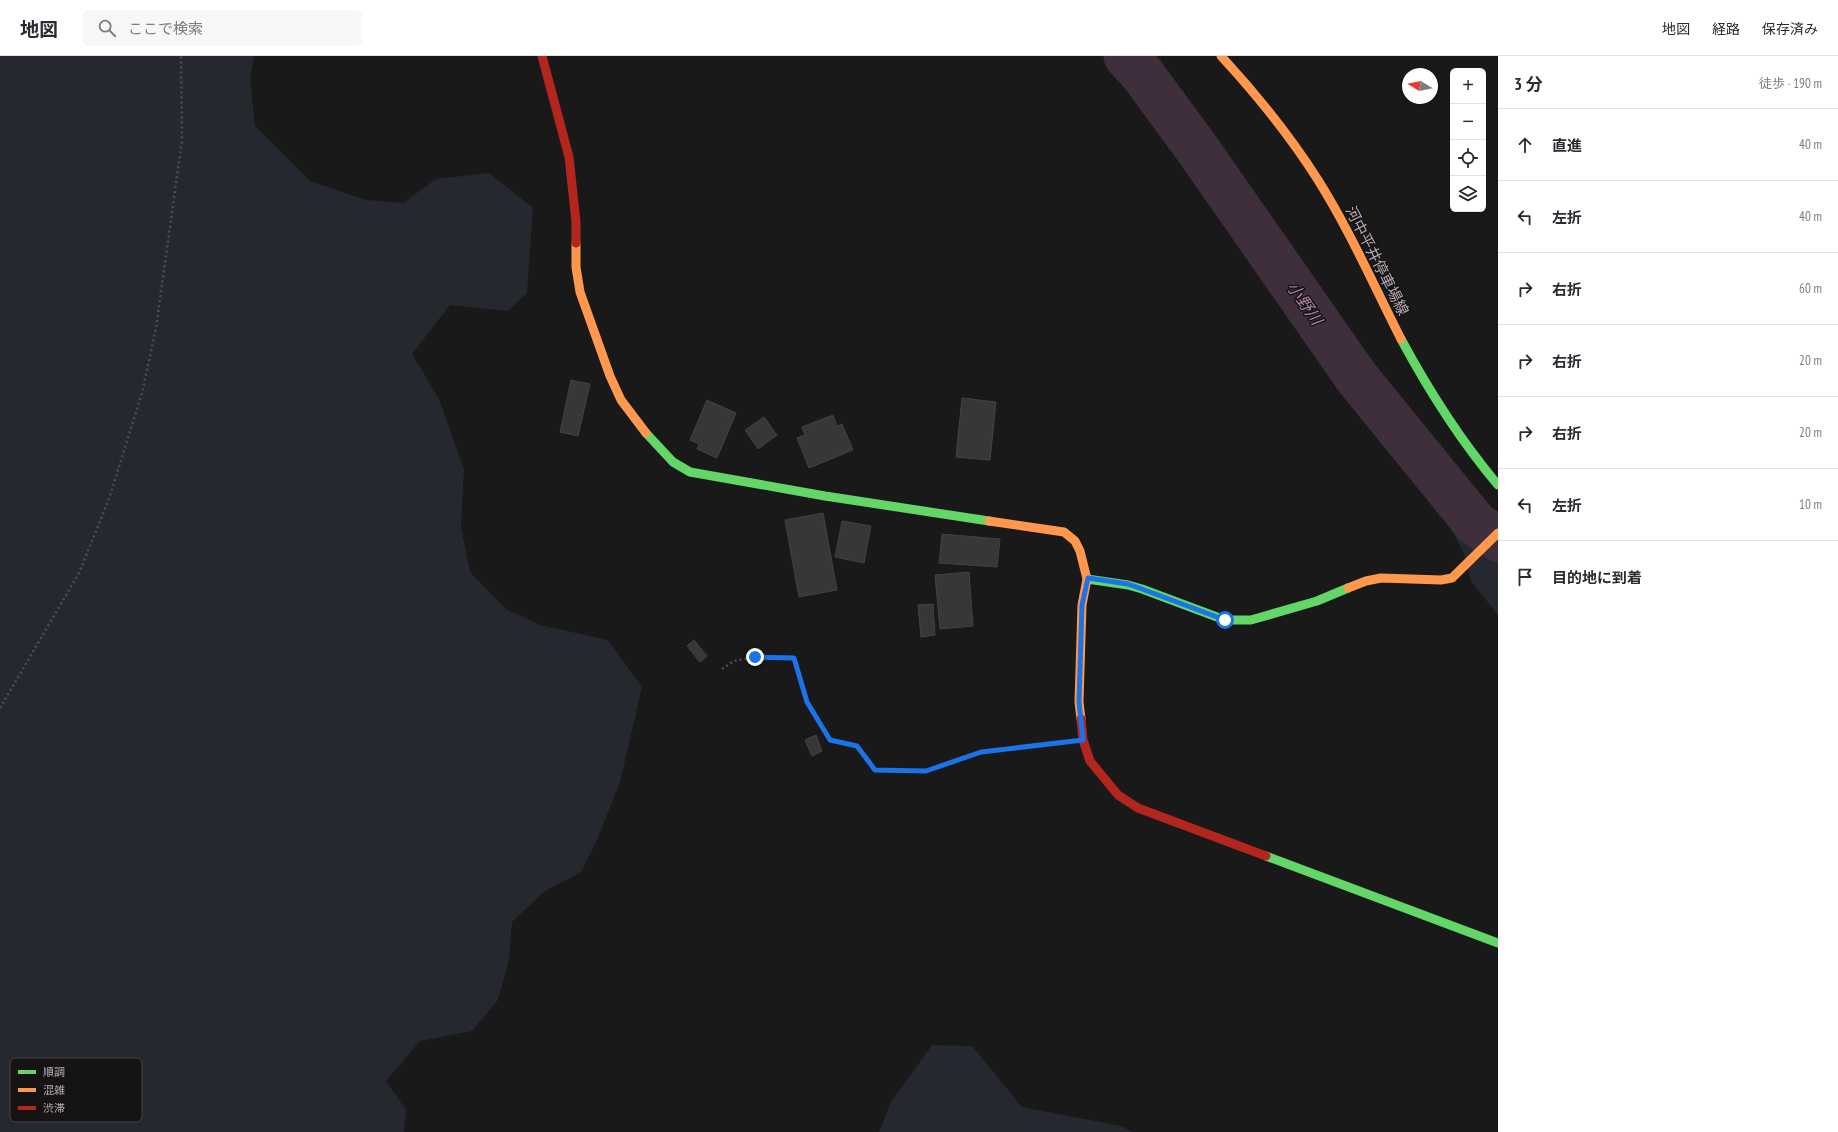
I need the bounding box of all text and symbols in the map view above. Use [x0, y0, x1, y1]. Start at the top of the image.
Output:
search box [82, 10, 362, 46]
text: 地図 [20, 17, 58, 41]
icon: search [96, 17, 118, 39]
text: ここで検索 [128, 19, 203, 38]
text: 地図 [1662, 20, 1690, 38]
text: 経路 [1712, 20, 1740, 38]
text: 保存済み [1762, 20, 1818, 38]
north arrow [1402, 68, 1438, 104]
map controls [1450, 68, 1486, 212]
button: + [1450, 68, 1486, 104]
text: 3 分 [1514, 73, 1543, 95]
text: 徒歩 · 190 m [1759, 75, 1822, 92]
button: − [1450, 104, 1486, 140]
icon: ahead [1514, 134, 1536, 156]
text: 直進 [1552, 136, 1582, 155]
text: 40 m [1799, 136, 1822, 153]
button: locate [1450, 140, 1486, 176]
button: layers [1450, 176, 1486, 212]
street label: 河中平井停車場線 [1342, 203, 1413, 319]
icon: left [1514, 206, 1536, 228]
text: 左折 [1552, 208, 1582, 227]
text: 40 m [1799, 208, 1822, 225]
water label: 小野川 [1283, 278, 1328, 330]
icon: right [1514, 278, 1536, 300]
text: 右折 [1552, 280, 1582, 299]
text: 60 m [1799, 280, 1822, 297]
icon: right [1514, 350, 1536, 372]
text: 右折 [1552, 352, 1582, 371]
text: 20 m [1799, 352, 1822, 369]
icon: right [1514, 422, 1536, 444]
text: 右折 [1552, 424, 1582, 443]
text: 20 m [1799, 424, 1822, 441]
icon: left [1514, 494, 1536, 516]
text: 左折 [1552, 496, 1582, 515]
text: 10 m [1799, 496, 1822, 513]
icon: arrive [1514, 566, 1536, 588]
text: 目的地に到着 [1552, 568, 1642, 587]
route start [1216, 611, 1234, 629]
route end [746, 648, 764, 666]
legend [10, 1058, 142, 1122]
text: 順調 [43, 1065, 65, 1079]
text: 混雑 [43, 1083, 65, 1097]
text: 渋滞 [43, 1101, 65, 1115]

